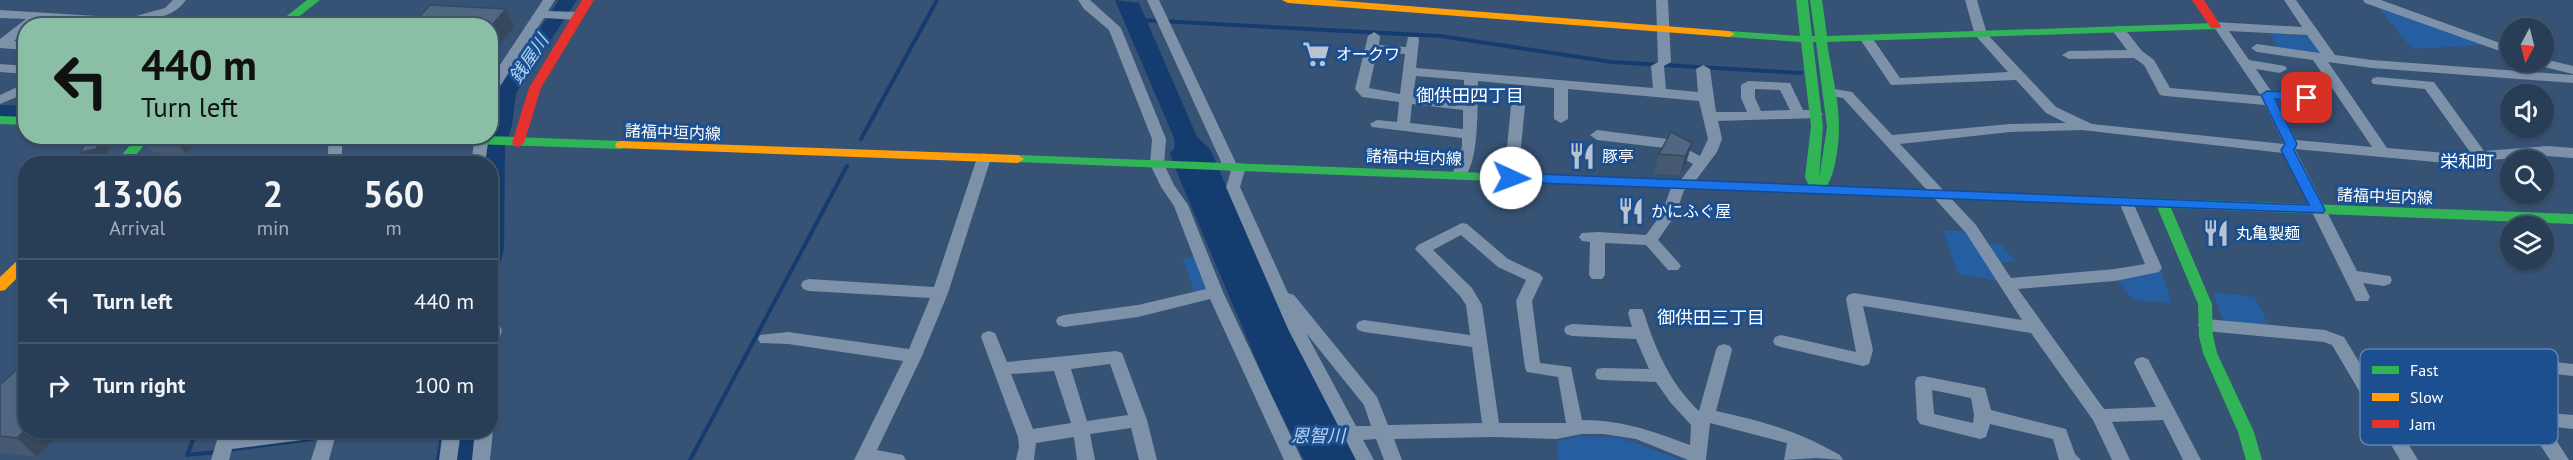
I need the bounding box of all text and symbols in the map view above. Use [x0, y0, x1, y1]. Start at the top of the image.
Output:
north arrow [2500, 18, 2554, 72]
map controls [2500, 18, 2554, 270]
water label: 銭屋川 [504, 28, 554, 88]
text: 440 m [141, 37, 257, 92]
supermarket icon: オークワ [1301, 39, 1331, 69]
icon: left [42, 42, 120, 120]
place label: オークワ [1336, 44, 1400, 64]
pin [2281, 72, 2332, 123]
icon: arrive [2290, 81, 2323, 114]
district label: 御供田四丁目 [1416, 84, 1524, 107]
button: sound [2500, 84, 2554, 138]
text: Turn left [141, 90, 238, 124]
street label: 諸福中垣内線 [625, 120, 721, 144]
restaurant icon: 豚亭 [1567, 141, 1597, 171]
street label: 諸福中垣内線 [1366, 145, 1462, 169]
position arrow [1479, 146, 1543, 210]
place label: 豚亭 [1602, 146, 1634, 166]
district label: 栄和町 [2440, 150, 2494, 173]
button: search [2500, 150, 2554, 204]
text: 13:06 [92, 170, 183, 217]
text: 2 [263, 170, 283, 217]
text: 560 [363, 170, 424, 217]
street label: 諸福中垣内線 [2337, 184, 2433, 208]
restaurant icon: かにふぐ屋 [1616, 196, 1646, 226]
place label: かにふぐ屋 [1651, 201, 1731, 221]
text: Arrival [109, 215, 165, 241]
text: min [257, 215, 289, 241]
text: m [386, 215, 402, 241]
button: layers [2500, 216, 2554, 270]
restaurant icon: 丸亀製麺 [2201, 218, 2231, 248]
place label: 丸亀製麺 [2236, 223, 2300, 243]
icon: left [42, 285, 75, 318]
text: Turn left [93, 287, 173, 315]
text: 440 m [414, 287, 474, 315]
district label: 御供田三丁目 [1657, 306, 1765, 329]
legend [2360, 349, 2558, 445]
text: Fast [2410, 360, 2439, 380]
icon: right [42, 369, 75, 402]
text: Turn right [93, 371, 185, 399]
text: 100 m [414, 371, 474, 399]
text: Slow [2410, 387, 2444, 407]
text: Jam [2409, 414, 2436, 434]
water label: 恩智川 [1291, 424, 1347, 447]

